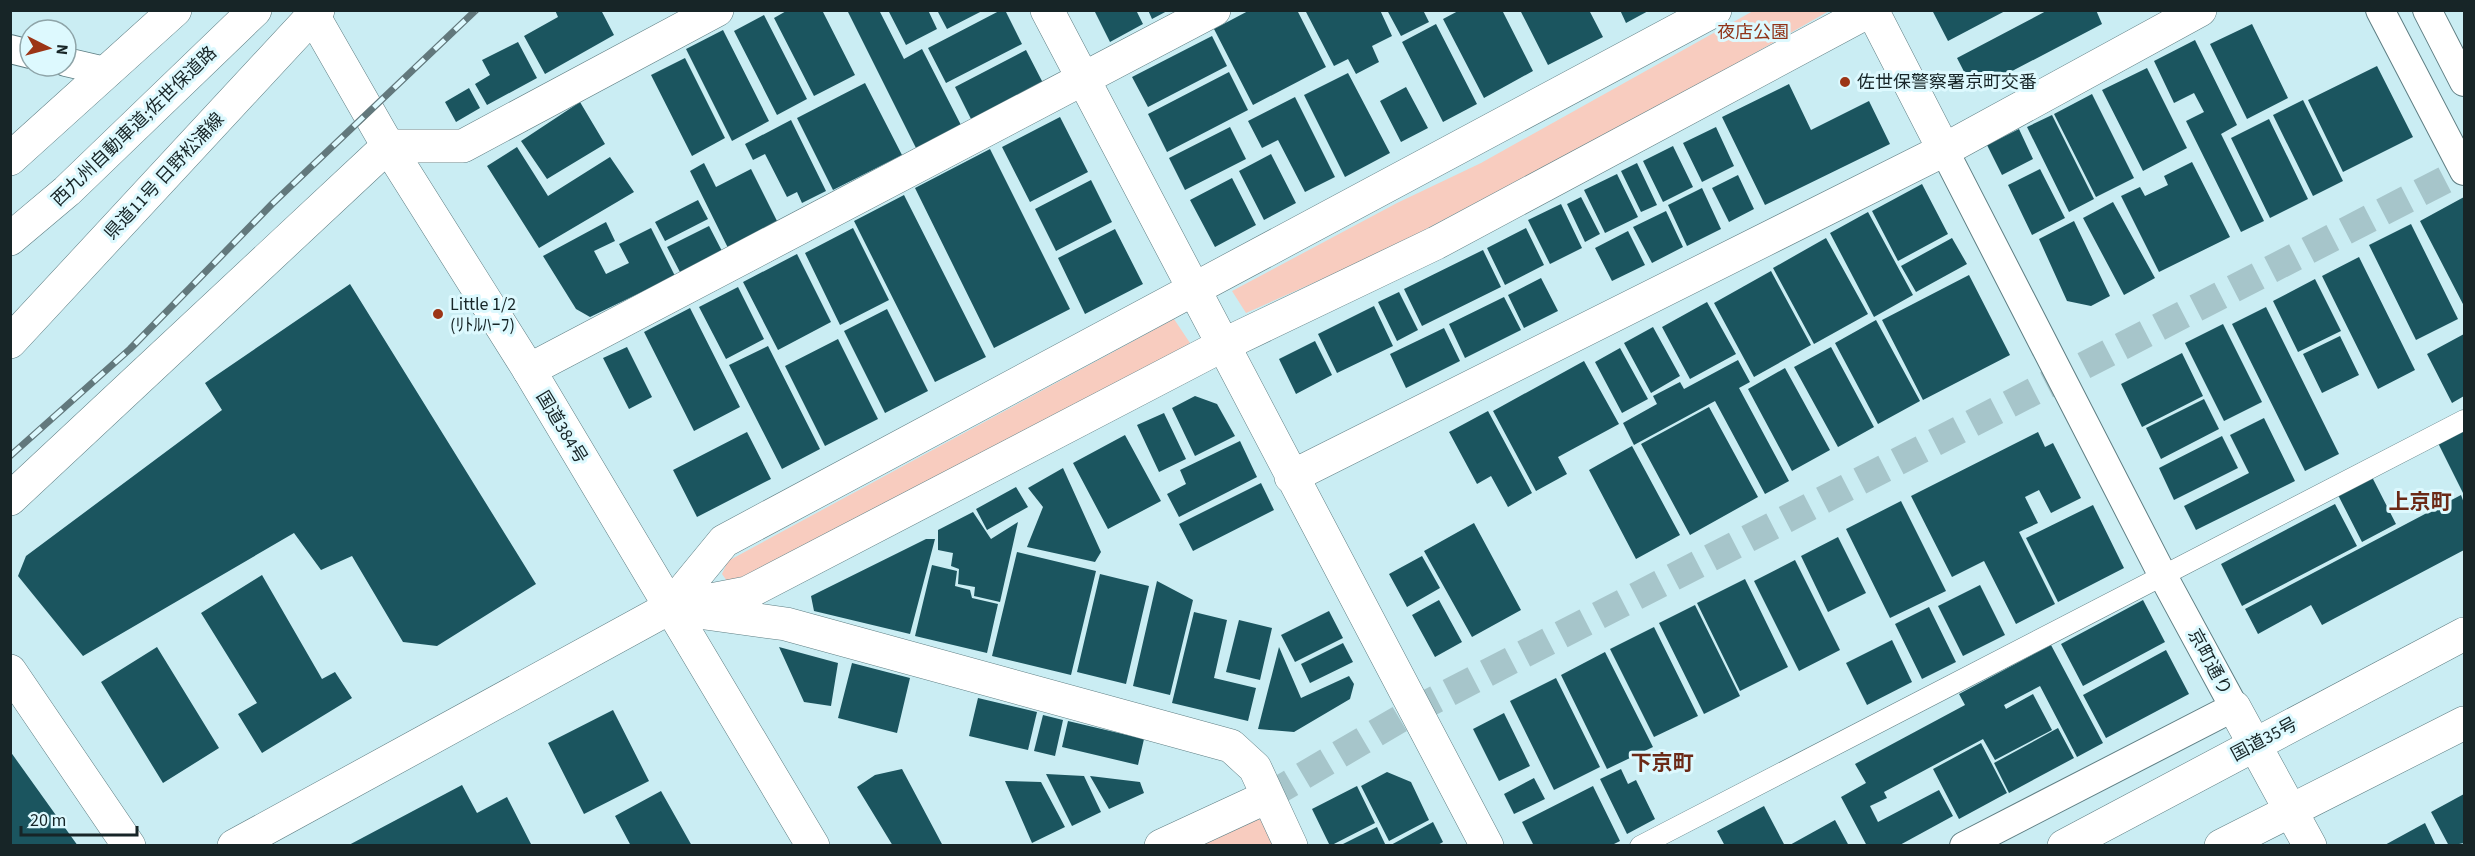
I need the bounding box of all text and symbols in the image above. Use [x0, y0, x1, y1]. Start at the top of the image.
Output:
north arrow [18, 18, 78, 78]
park label: 夜店公園 [1717, 20, 1789, 45]
street label: 西九州自動車道;佐世保道路 [46, 41, 222, 212]
text: N [50, 43, 73, 56]
place label: 佐世保警察署京町交番 [1857, 70, 2037, 95]
marker: 佐世保警察署京町交番 [1838, 75, 1852, 89]
street label: 県道11号 日野松浦線 [99, 107, 230, 245]
place label: Little 1/2 (ﾘﾄﾙﾊｰﾌ) [450, 292, 516, 338]
marker: Little 1/2 (ﾘﾄﾙﾊｰﾌ) [431, 307, 445, 321]
street label: 国道384号 [530, 386, 593, 468]
district label: 上京町 [2389, 487, 2452, 517]
street label: 京町通り [2182, 625, 2237, 700]
street label: 国道35号 [2227, 712, 2302, 767]
district label: 下京町 [1631, 748, 1694, 778]
scale bar [21, 799, 136, 837]
text: 20 m [30, 808, 66, 833]

